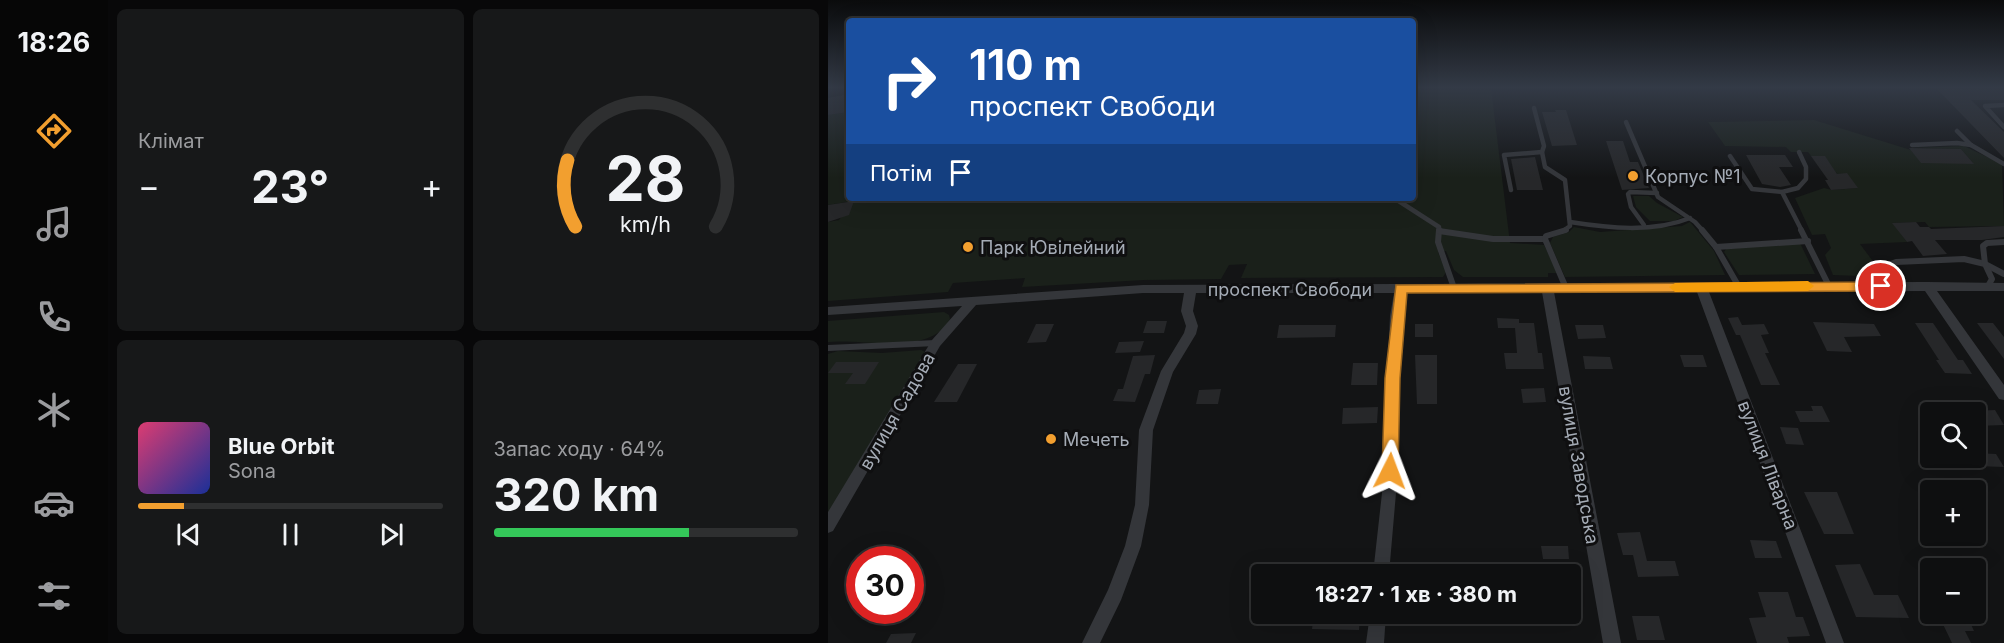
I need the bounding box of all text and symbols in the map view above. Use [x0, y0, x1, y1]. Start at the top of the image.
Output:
text: 18:26 [18, 26, 90, 59]
text: 110 m [969, 39, 1082, 90]
icon: right [870, 42, 948, 120]
text: проспект Свободи [969, 90, 1216, 123]
icon: directions [33, 110, 75, 152]
text: Клімат [138, 129, 204, 153]
text: 28 [606, 141, 686, 216]
icon: arrive [944, 156, 977, 189]
text: 23° [251, 159, 329, 214]
text: Потім [870, 160, 932, 186]
text: − [138, 166, 160, 206]
text: + [421, 166, 442, 206]
place label: Корпус №1 [1645, 166, 1741, 187]
marker: Корпус №1 [1626, 169, 1640, 183]
icon: music [33, 203, 75, 245]
text: km/h [620, 211, 671, 237]
place label: Парк Ювілейний [980, 237, 1126, 258]
marker: Парк Ювілейний [961, 240, 975, 254]
pin [1855, 260, 1906, 311]
icon: arrive [1864, 269, 1897, 302]
street label: проспект Свободи [1208, 279, 1372, 300]
icon: phone [33, 296, 75, 338]
street label: вулиця Садова [855, 349, 939, 473]
street label: вулиця Заводська [1555, 384, 1603, 546]
icon: climate [33, 389, 75, 431]
street label: вулиця Ліварна [1734, 398, 1802, 532]
map controls [1920, 402, 1986, 624]
button: search [1920, 402, 1986, 468]
place label: Мечеть [1063, 429, 1130, 450]
marker: Мечеть [1044, 432, 1058, 446]
text: Blue Orbit [228, 433, 335, 459]
text: Запас ходу · 64% [494, 437, 665, 461]
position arrow [1358, 439, 1422, 503]
text: Sona [228, 459, 276, 483]
text: 320 km [494, 467, 659, 522]
button: + [1920, 480, 1986, 546]
icon: car [33, 482, 75, 524]
icon: previous [172, 518, 205, 551]
icon: pause [274, 518, 307, 551]
icon: next [375, 518, 408, 551]
speed limit sign: 30 [846, 546, 924, 624]
button: − [1920, 558, 1986, 624]
icon: filters [33, 575, 75, 617]
text: 18:27 · 1 хв · 380 m [1315, 581, 1517, 607]

